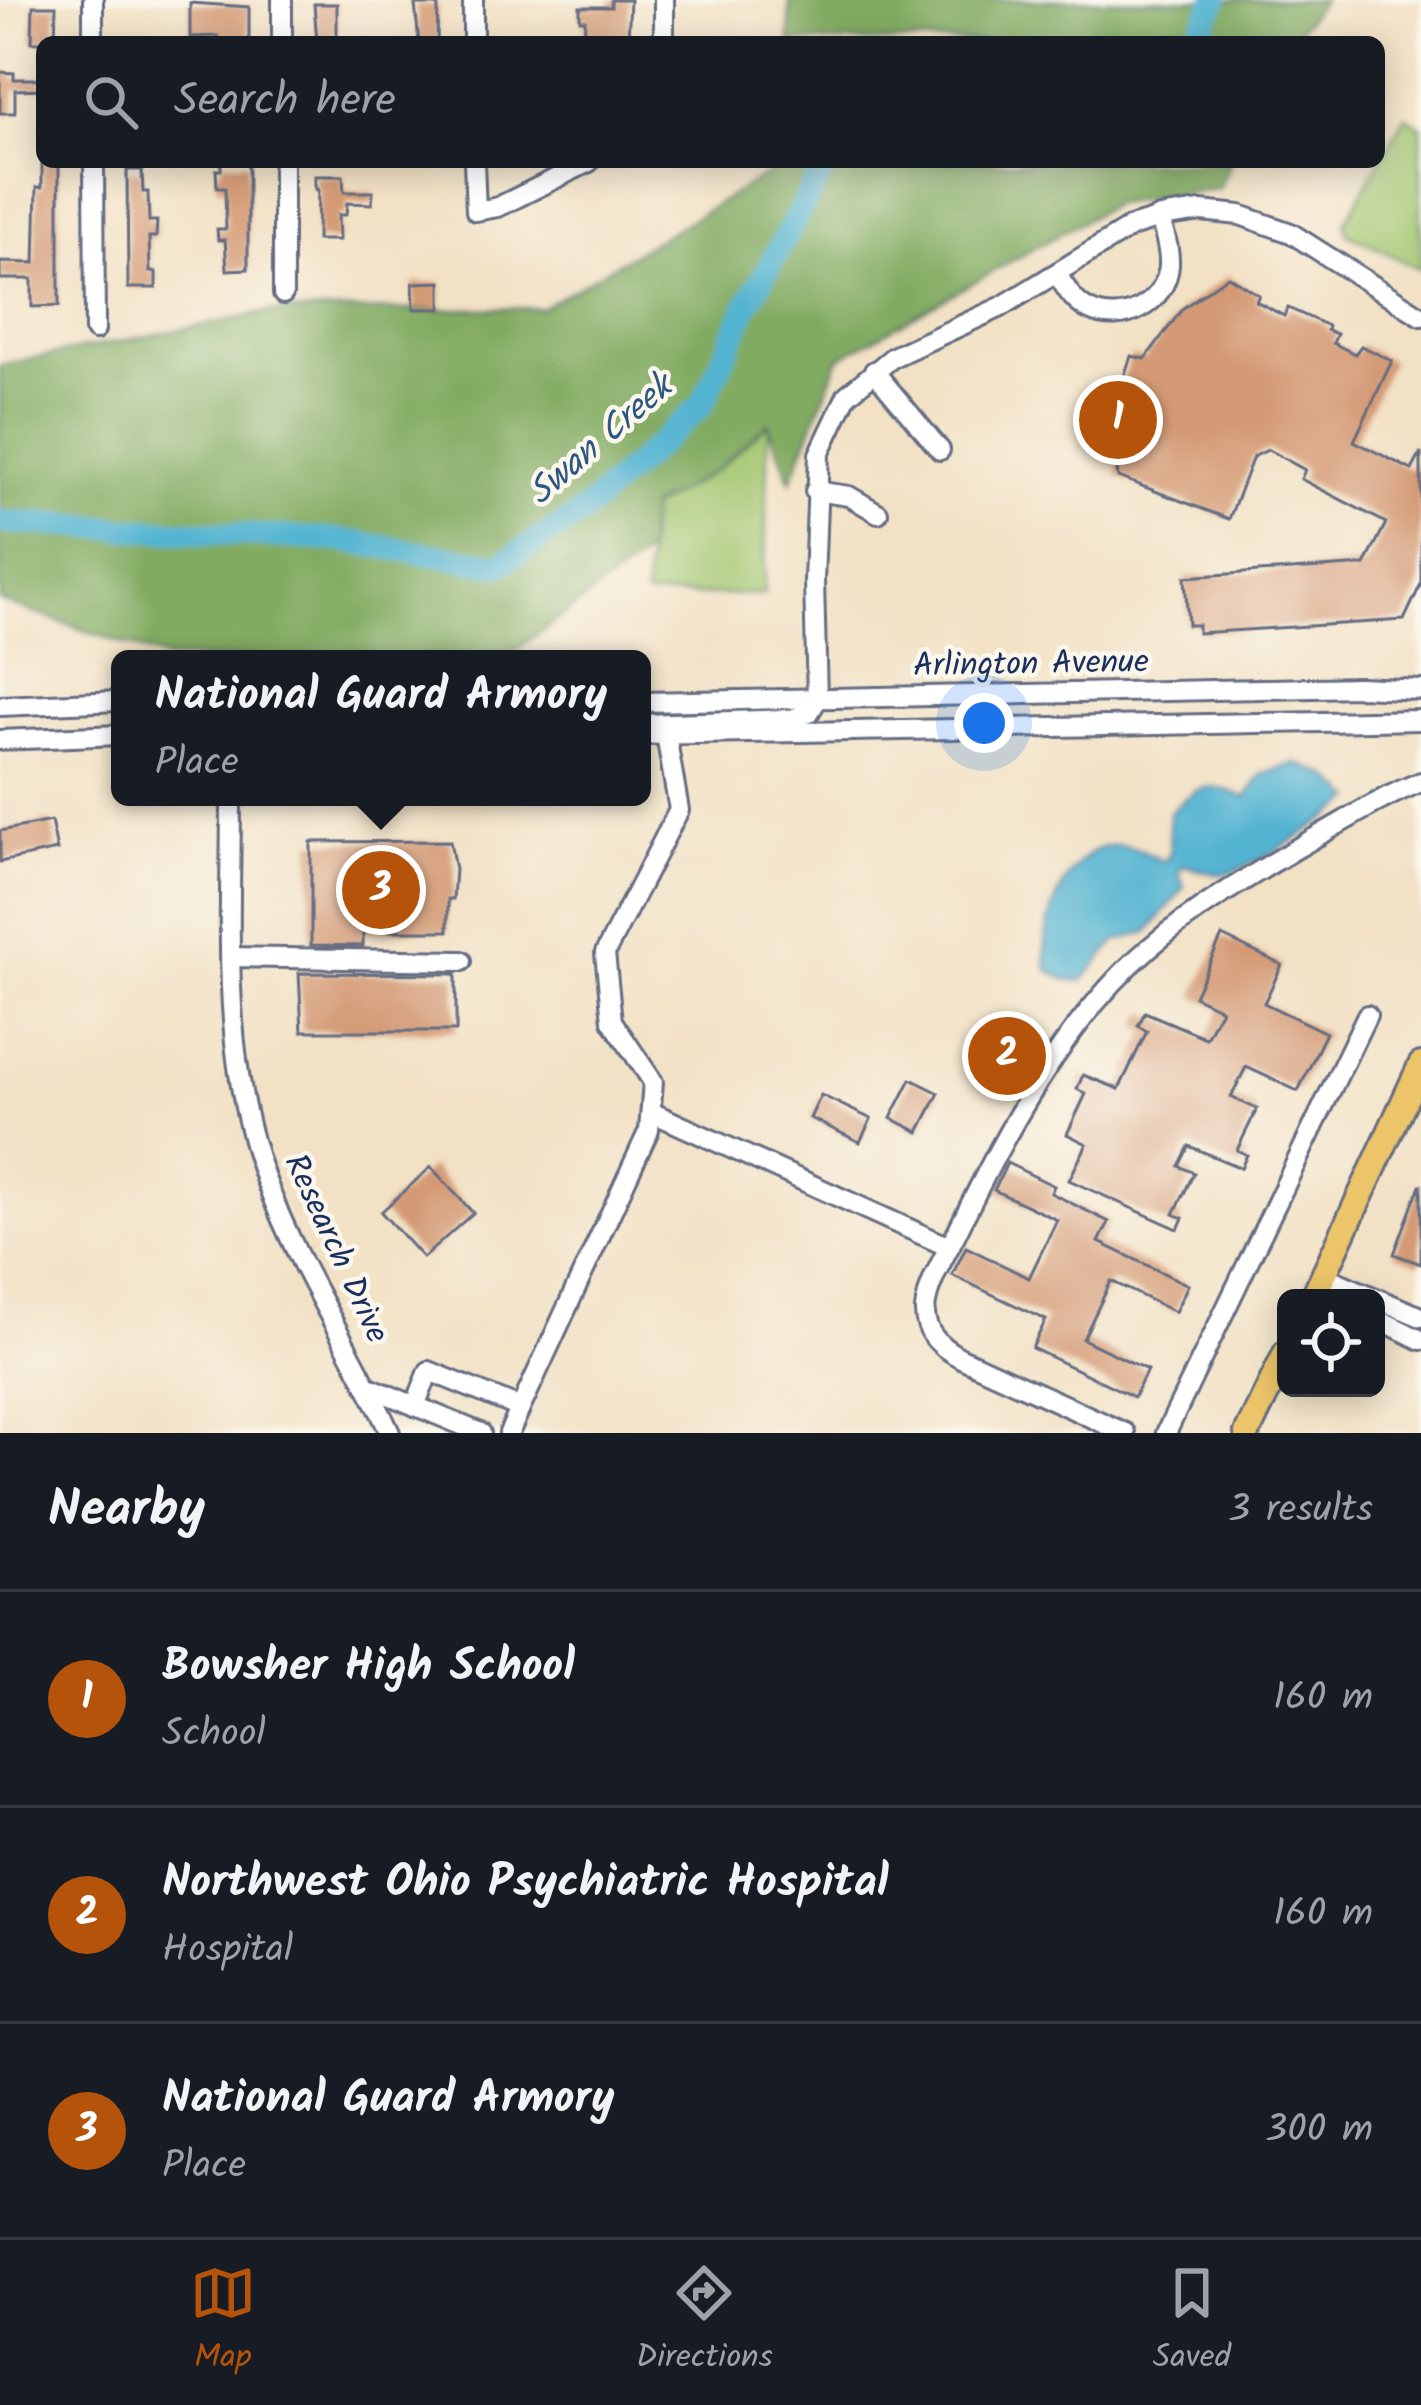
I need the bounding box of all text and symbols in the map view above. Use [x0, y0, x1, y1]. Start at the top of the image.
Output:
search box [36, 36, 1385, 168]
text: Search here [174, 66, 396, 138]
icon: search [78, 69, 144, 135]
water label: Swan Creek [516, 358, 690, 520]
pin: 1 [1079, 375, 1157, 465]
street label: Arlington Avenue [913, 636, 1150, 694]
popup [111, 650, 651, 806]
text: National Guard Armory [155, 661, 607, 733]
your location [954, 693, 1014, 753]
text: Place [155, 733, 239, 795]
pin: 3 [342, 845, 420, 935]
pin: 2 [968, 1011, 1046, 1101]
street label: Research Drive [268, 1145, 402, 1353]
map controls [1277, 1289, 1385, 1397]
button: locate [1277, 1289, 1385, 1397]
text: Nearby [48, 1471, 205, 1552]
text: 3 results [1228, 1480, 1373, 1542]
text: Bowsher High School [162, 1632, 575, 1704]
text: 1 [81, 1668, 93, 1730]
text: 160 m [1273, 1668, 1373, 1730]
text: School [162, 1704, 266, 1766]
text: Northwest Ohio Psychiatric Hospital [162, 1848, 889, 1920]
text: 2 [76, 1884, 98, 1946]
text: 160 m [1273, 1884, 1373, 1946]
text: Hospital [162, 1920, 293, 1982]
text: National Guard Armory [162, 2064, 614, 2136]
text: 3 [76, 2100, 98, 2162]
text: 300 m [1265, 2100, 1373, 2162]
text: Place [162, 2136, 246, 2198]
tab: Map [190, 2260, 256, 2385]
tab: Directions [636, 2260, 773, 2385]
tab: Saved [1153, 2260, 1231, 2385]

